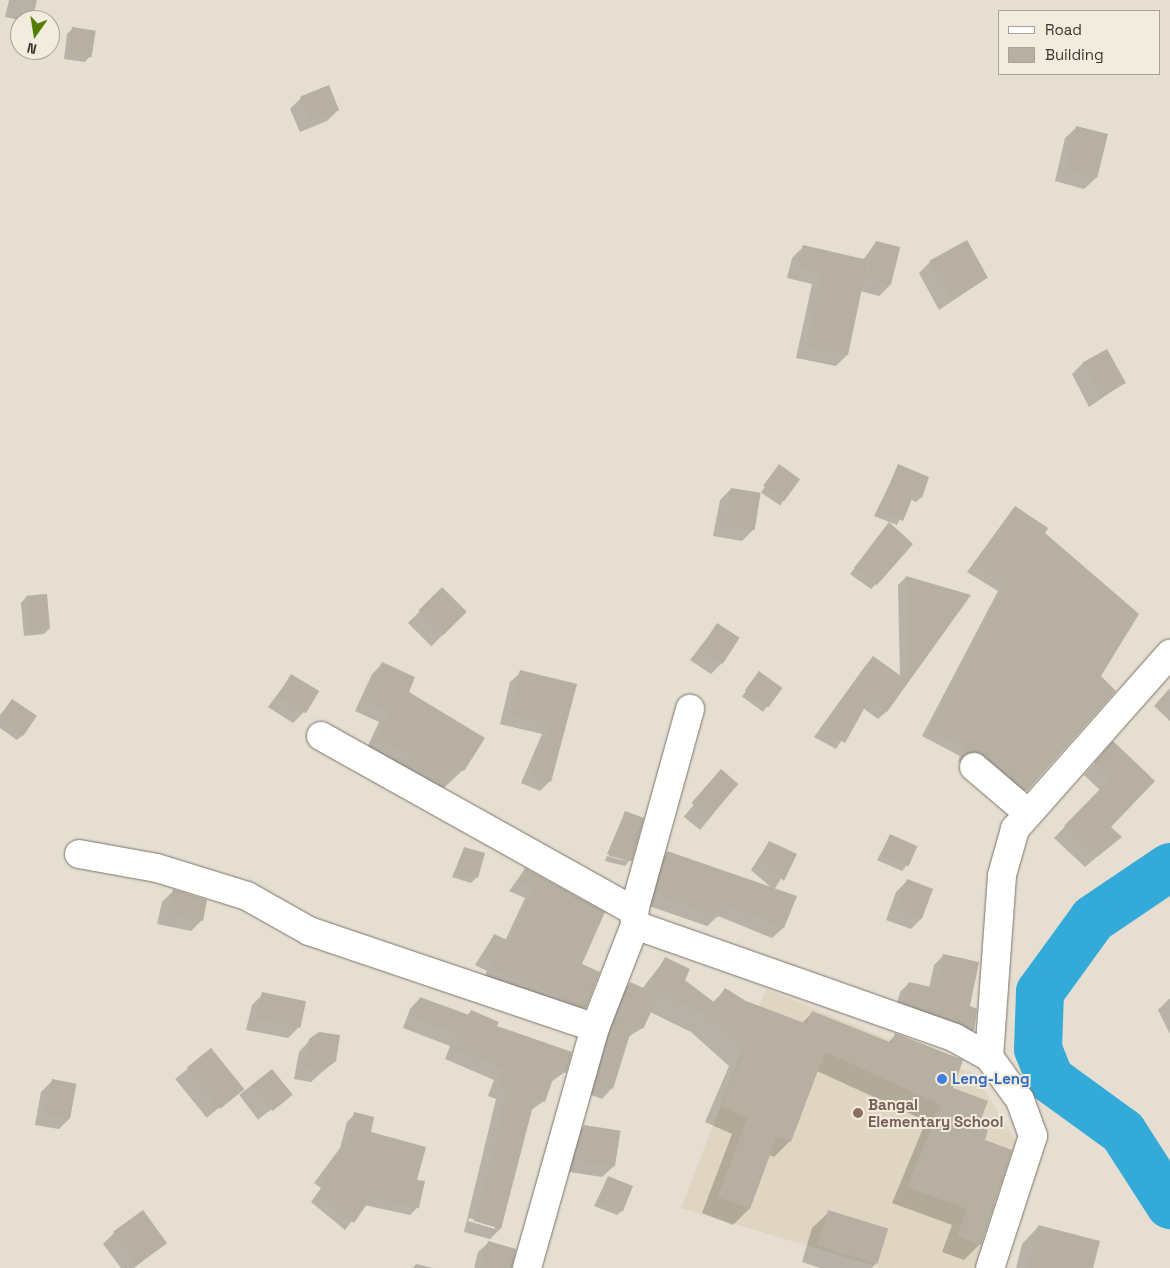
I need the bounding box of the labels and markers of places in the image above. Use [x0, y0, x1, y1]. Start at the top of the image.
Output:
place label: Leng-Leng [952, 1070, 1030, 1088]
marker: Leng-Leng [936, 1073, 948, 1085]
place label: Bangal Elementary School [868, 1095, 1003, 1130]
marker: Bangal Elementary School [852, 1107, 864, 1119]

